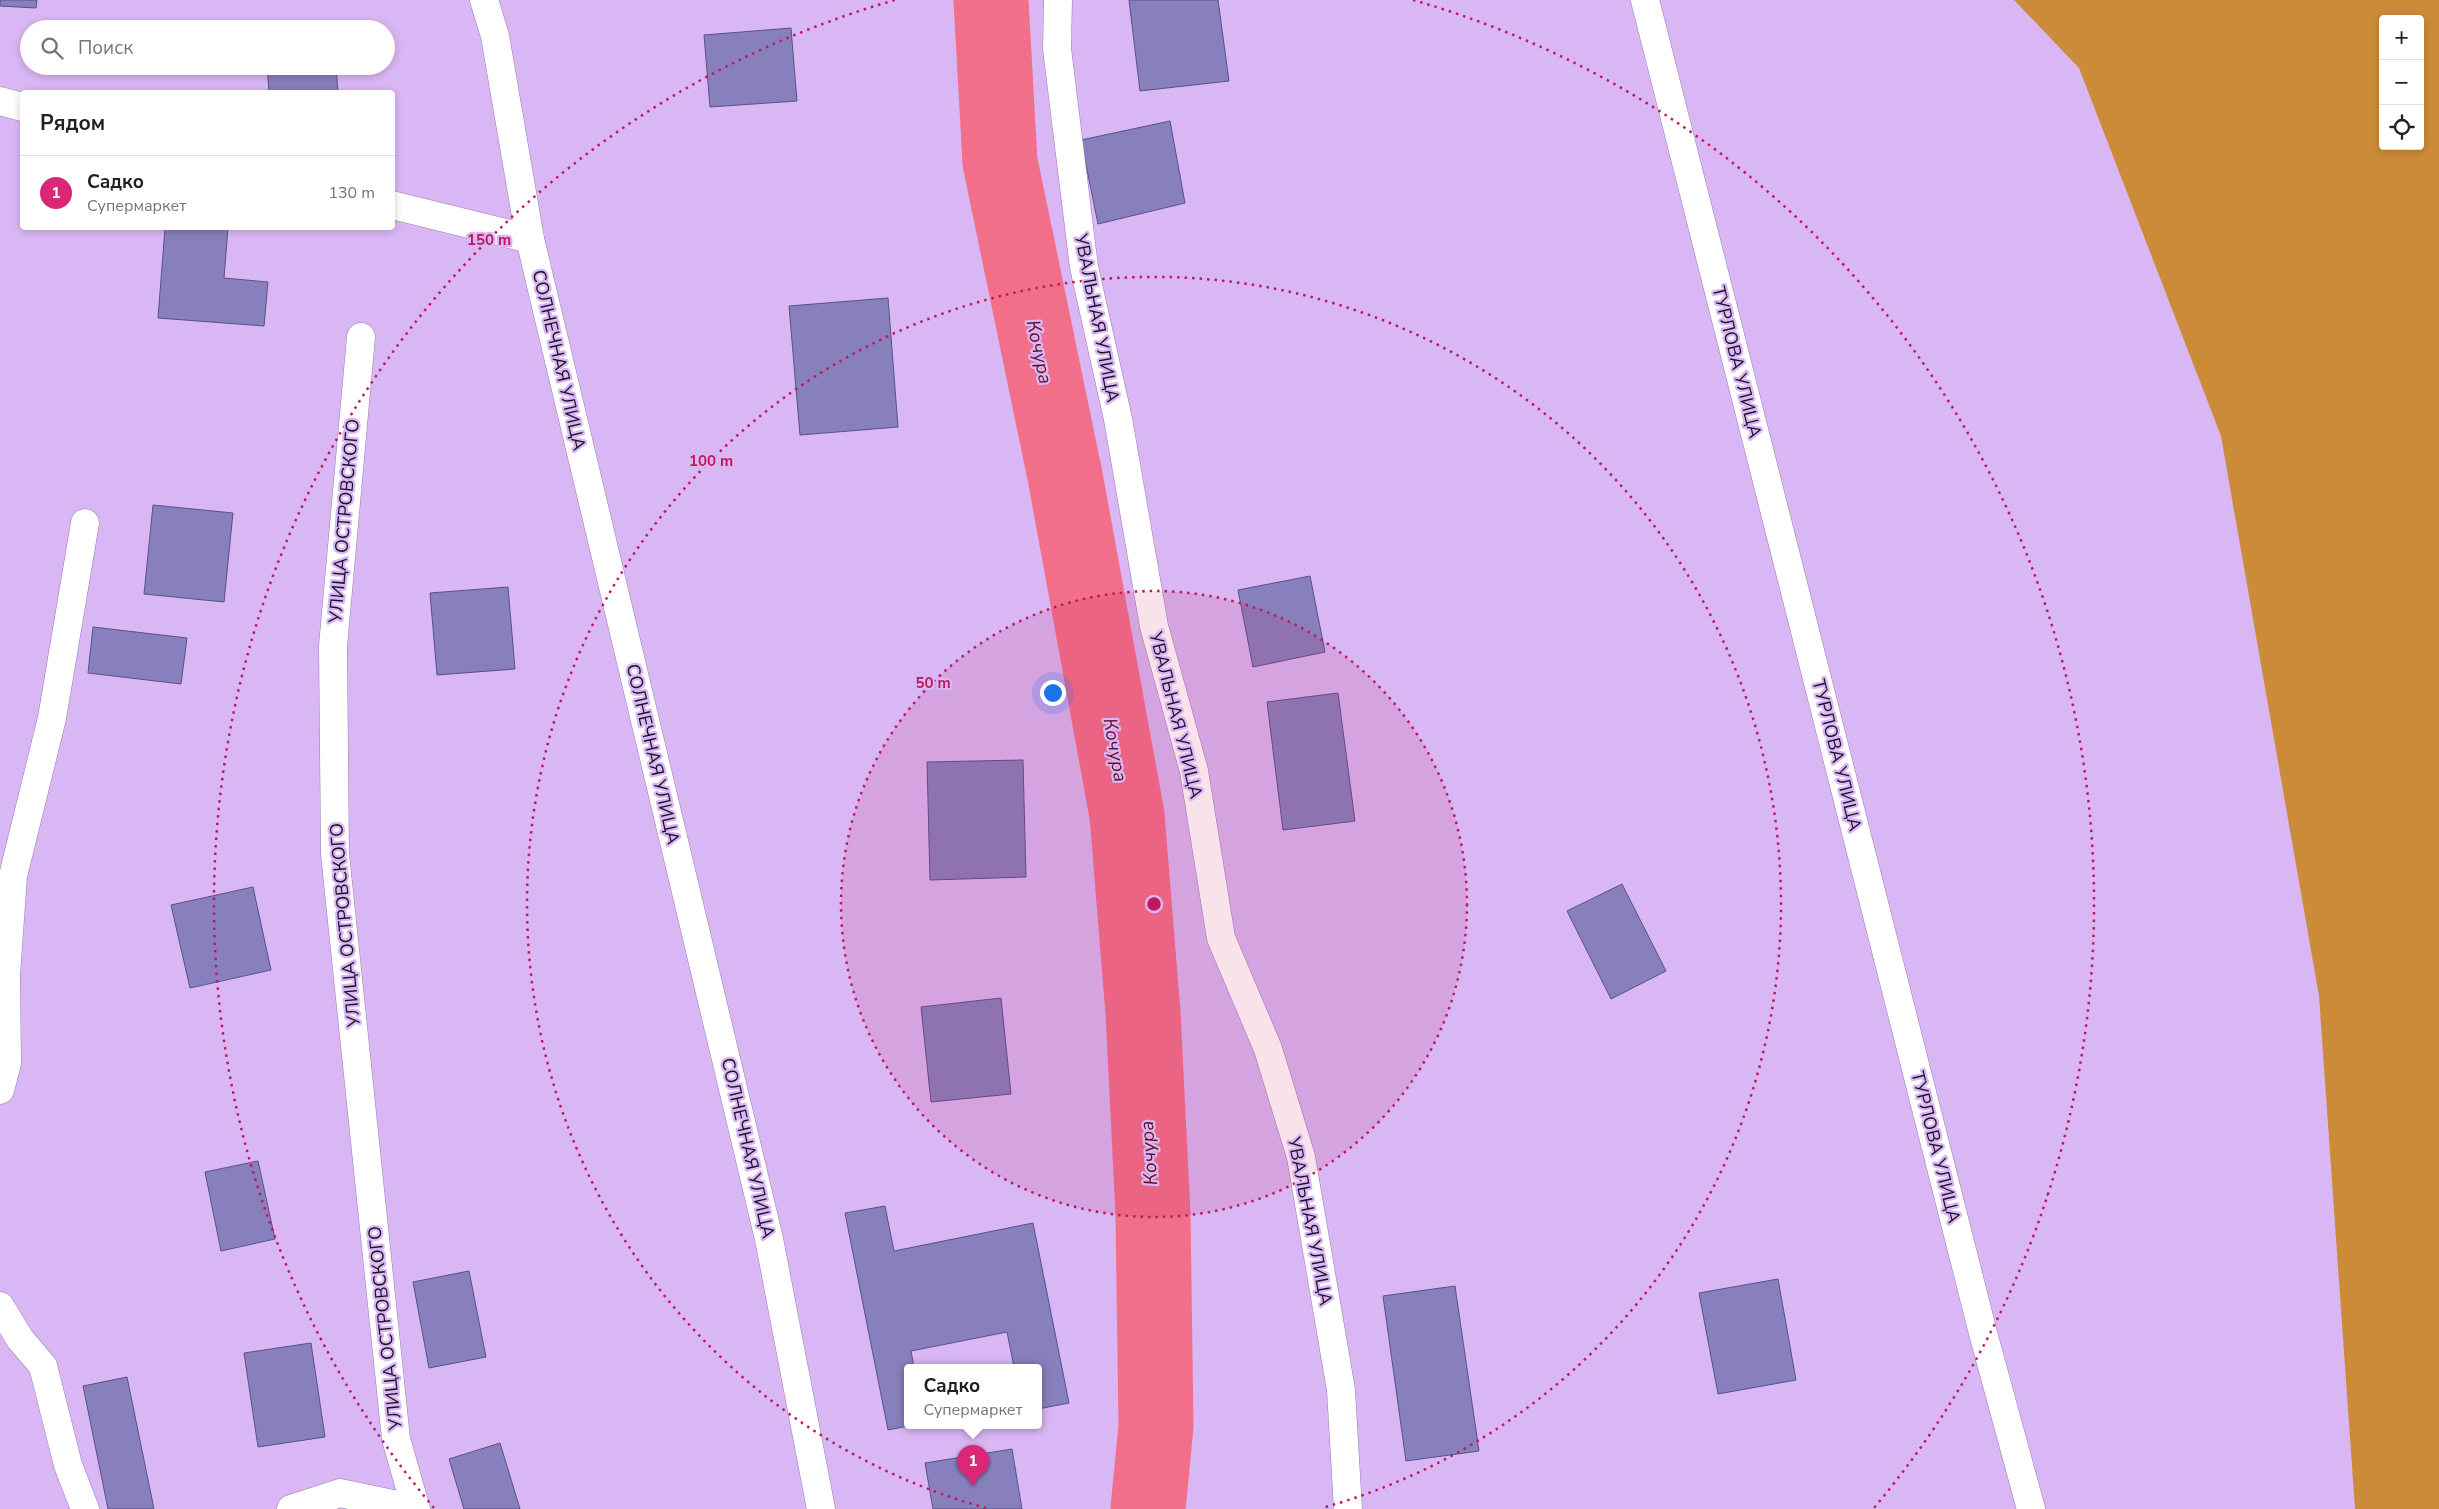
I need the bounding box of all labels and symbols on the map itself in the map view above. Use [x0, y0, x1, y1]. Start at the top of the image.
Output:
text: 150 m [467, 230, 511, 250]
street label: УВАЛЬНАЯ УЛИЦА [1069, 231, 1125, 404]
street label: СОЛНЕЧНАЯ УЛИЦА [527, 267, 591, 453]
street label: ТУРЛОВА УЛИЦА [1707, 284, 1767, 440]
water label: Кочура [1020, 318, 1058, 386]
street label: УЛИЦА ОСТРОВСКОГО [323, 418, 365, 625]
text: 100 m [689, 451, 733, 471]
street label: УВАЛЬНАЯ УЛИЦА [1143, 628, 1208, 801]
street label: СОЛНЕЧНАЯ УЛИЦА [621, 661, 685, 847]
text: 50 m [915, 673, 951, 693]
street label: ТУРЛОВА УЛИЦА [1807, 677, 1867, 833]
your location [1040, 680, 1066, 706]
water label: Кочура [1097, 716, 1133, 784]
street label: УЛИЦА ОСТРОВСКОГО [324, 822, 366, 1029]
centre of rings [1145, 895, 1163, 913]
street label: СОЛНЕЧНАЯ УЛИЦА [716, 1055, 780, 1241]
street label: ТУРЛОВА УЛИЦА [1906, 1069, 1966, 1225]
water label: Кочура [1134, 1120, 1164, 1186]
street label: УВАЛЬНАЯ УЛИЦА [1282, 1134, 1338, 1307]
street label: УЛИЦА ОСТРОВСКОГО [362, 1225, 408, 1432]
pin: 1 [957, 1445, 989, 1486]

